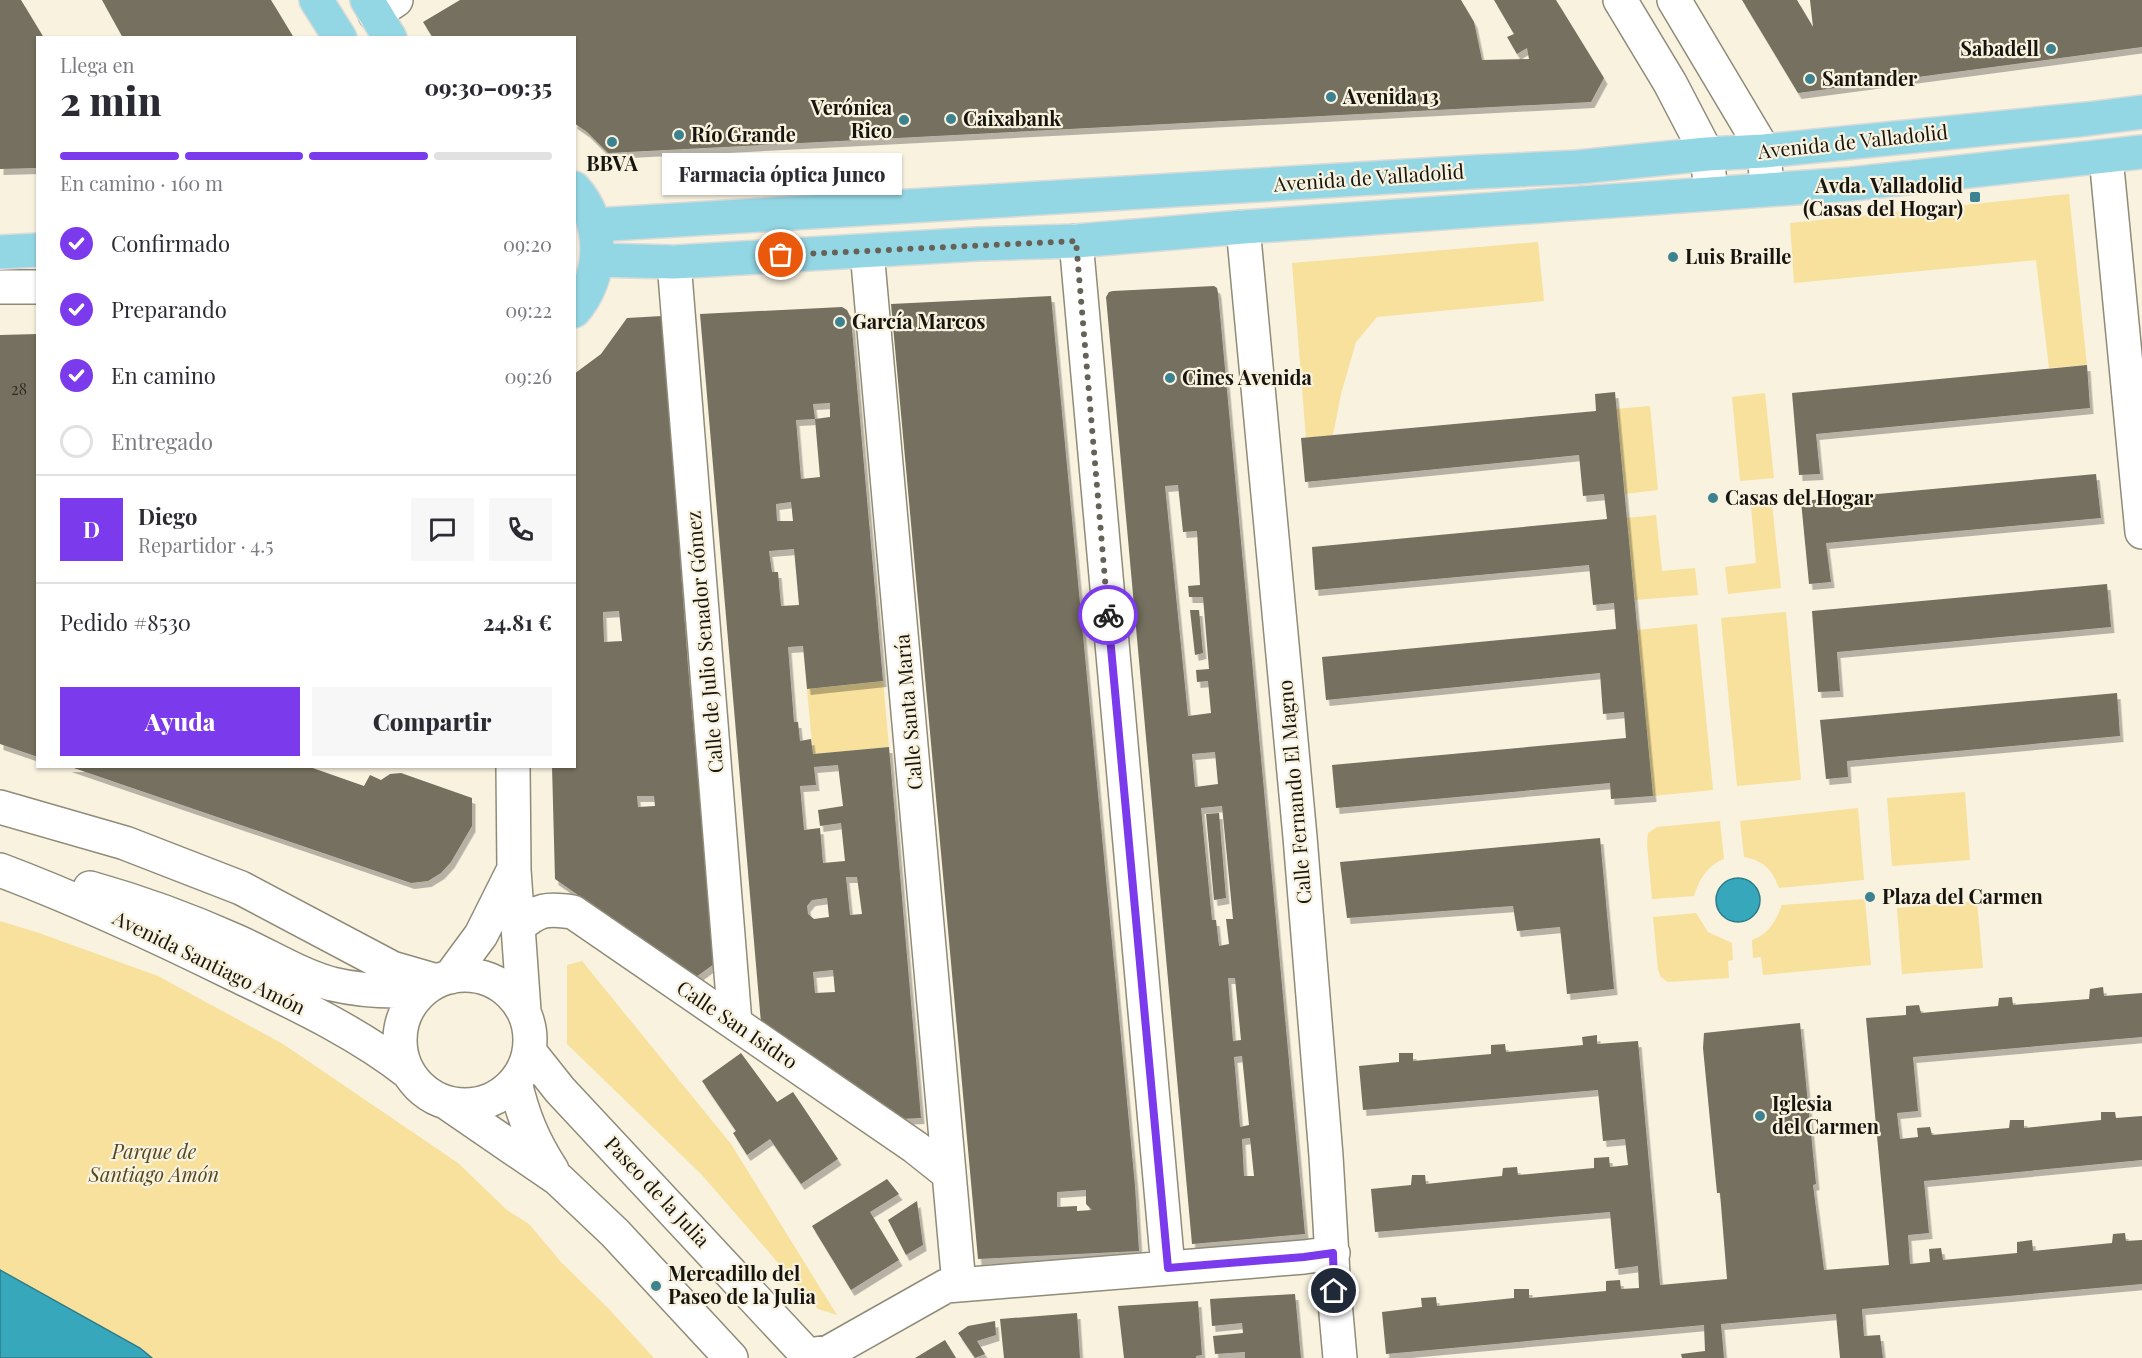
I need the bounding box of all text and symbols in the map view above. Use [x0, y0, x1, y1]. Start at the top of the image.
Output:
place label: Sabadell [1960, 34, 2039, 61]
marker: Sabadell [2044, 42, 2058, 56]
text: Llega en [60, 51, 135, 78]
place label: Santander [1822, 64, 1918, 91]
text: 09:30–09:35 [424, 72, 552, 102]
marker: Santander [1803, 72, 1817, 86]
text: 2 min [60, 74, 162, 126]
place label: Avenida 13 [1342, 82, 1439, 109]
marker: Avenida 13 [1324, 90, 1338, 104]
place label: Verónica Rico [810, 93, 893, 143]
place label: Caixabank [963, 104, 1061, 131]
marker: Caixabank [944, 112, 958, 126]
marker: Verónica Rico [897, 113, 911, 127]
street label: Avenida de Valladolid [1756, 117, 1950, 164]
place label: Río Grande [691, 120, 796, 147]
marker: Río Grande [672, 128, 686, 142]
marker: BBVA [605, 135, 619, 149]
place label: BBVA [586, 149, 638, 176]
callout: Farmacia óptica Junco [661, 153, 901, 195]
street label: Avenida de Valladolid [1272, 156, 1465, 197]
text: Farmacia óptica Junco [678, 160, 886, 187]
text: En camino · 160 m [60, 169, 223, 196]
place label: Avda. Valladolid (Casas del Hogar) [1803, 171, 1963, 221]
marker: Avda. Valladolid (Casas del Hogar) [1968, 190, 1982, 204]
icon: check [60, 227, 93, 260]
text: Confirmado [111, 228, 230, 258]
pin [755, 229, 806, 280]
text: 09:20 [503, 230, 552, 257]
icon: bag [764, 238, 797, 271]
place label: Luis Braille [1685, 242, 1791, 269]
marker: Luis Braille [1666, 250, 1680, 264]
icon: check [60, 293, 93, 326]
text: Preparando [111, 294, 227, 324]
text: 09:22 [505, 296, 552, 323]
place label: García Marcos [852, 307, 986, 334]
marker: García Marcos [833, 315, 847, 329]
icon: check [60, 359, 93, 392]
text: En camino [111, 360, 216, 390]
text: 09:26 [505, 362, 552, 389]
place label: Cines Avenida [1182, 363, 1313, 390]
marker: Cines Avenida [1163, 371, 1177, 385]
house number: 28 [11, 378, 27, 399]
text: Entregado [111, 426, 213, 456]
place label: Casas del Hogar [1725, 483, 1874, 510]
marker: Casas del Hogar [1706, 491, 1720, 505]
button: chat [411, 498, 474, 561]
button: phone [489, 498, 552, 561]
text: Diego [138, 501, 197, 531]
street label: Calle de Julio Senador Gómez [679, 510, 728, 775]
text: D [83, 514, 100, 544]
text: Repartidor · 4.5 [138, 531, 274, 558]
courier [1078, 585, 1138, 645]
icon: bike [1092, 599, 1125, 632]
text: Pedido #8530 [60, 607, 191, 637]
text: 24.81 € [483, 607, 552, 637]
street label: Calle Santa María [887, 633, 928, 791]
street label: Calle Fernando El Magno [1270, 679, 1317, 905]
button: Ayuda [60, 687, 300, 756]
button: Compartir [312, 687, 552, 756]
place label: Plaza del Carmen [1882, 882, 2043, 909]
marker: Plaza del Carmen [1863, 890, 1877, 904]
street label: Avenida Santiago Amón [108, 903, 310, 1020]
street label: Calle San Isidro [672, 973, 804, 1074]
place label: Iglesia del Carmen [1772, 1089, 1880, 1139]
marker: Iglesia del Carmen [1753, 1109, 1767, 1123]
street label: Paseo de la Julia [600, 1130, 717, 1252]
park label: Parque de Santiago Amón [88, 1137, 219, 1187]
place label: Mercadillo del Paseo de la Julia [668, 1259, 816, 1309]
pin [1308, 1265, 1359, 1316]
icon: home [1317, 1274, 1350, 1307]
marker: Mercadillo del Paseo de la Julia [649, 1279, 663, 1293]

